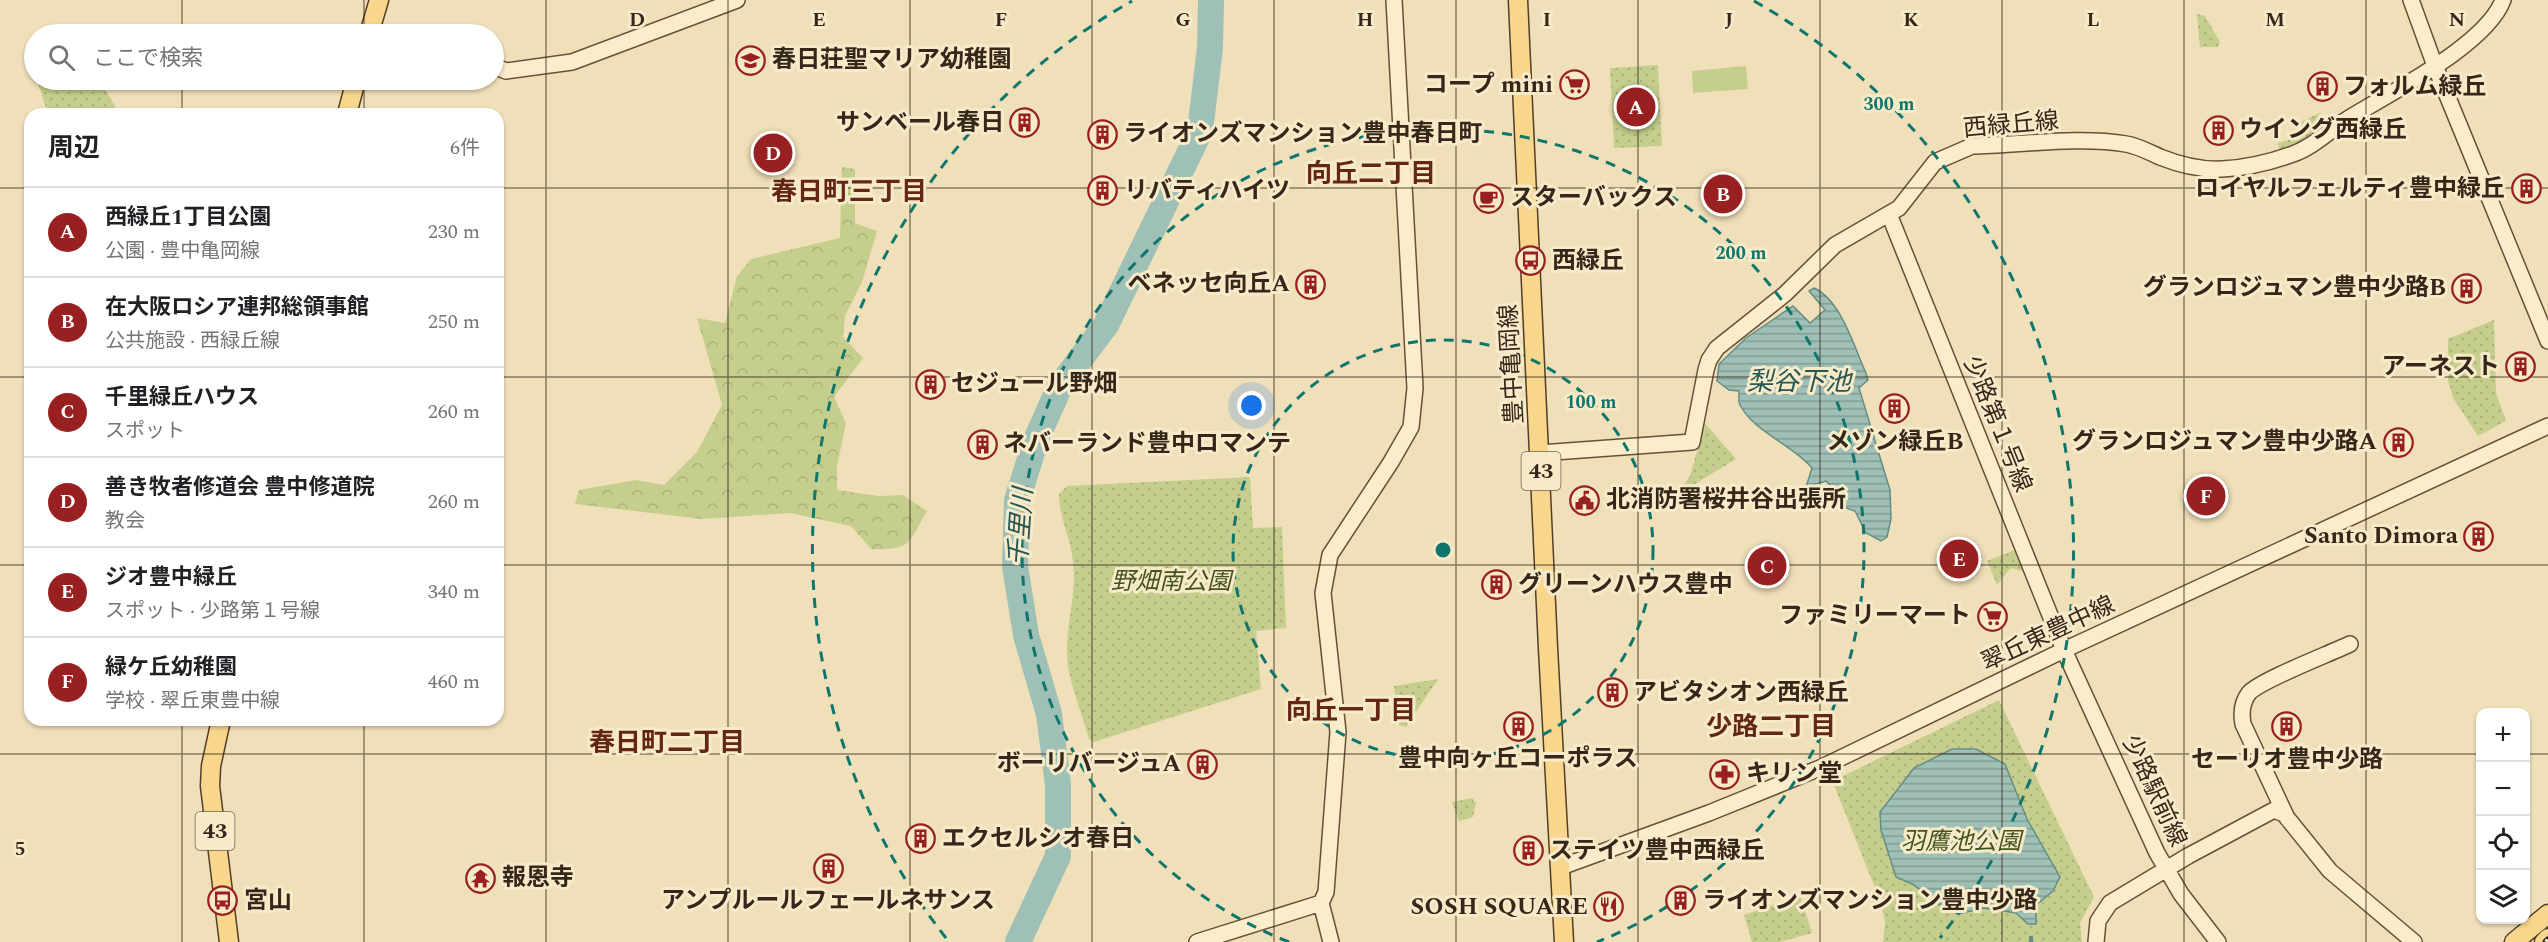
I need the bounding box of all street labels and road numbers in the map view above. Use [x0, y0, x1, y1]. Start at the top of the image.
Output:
street label: 西緑丘線 [1962, 103, 2060, 147]
street label: 豊中亀岡線 [1491, 303, 1533, 425]
street label: 少路第１号線 [1953, 350, 2041, 498]
road number: 43 [1522, 452, 1560, 490]
street label: 翠丘東豊中線 [1975, 587, 2121, 681]
street label: 少路駅前線 [2112, 729, 2196, 853]
road number: 43 [196, 812, 234, 850]

